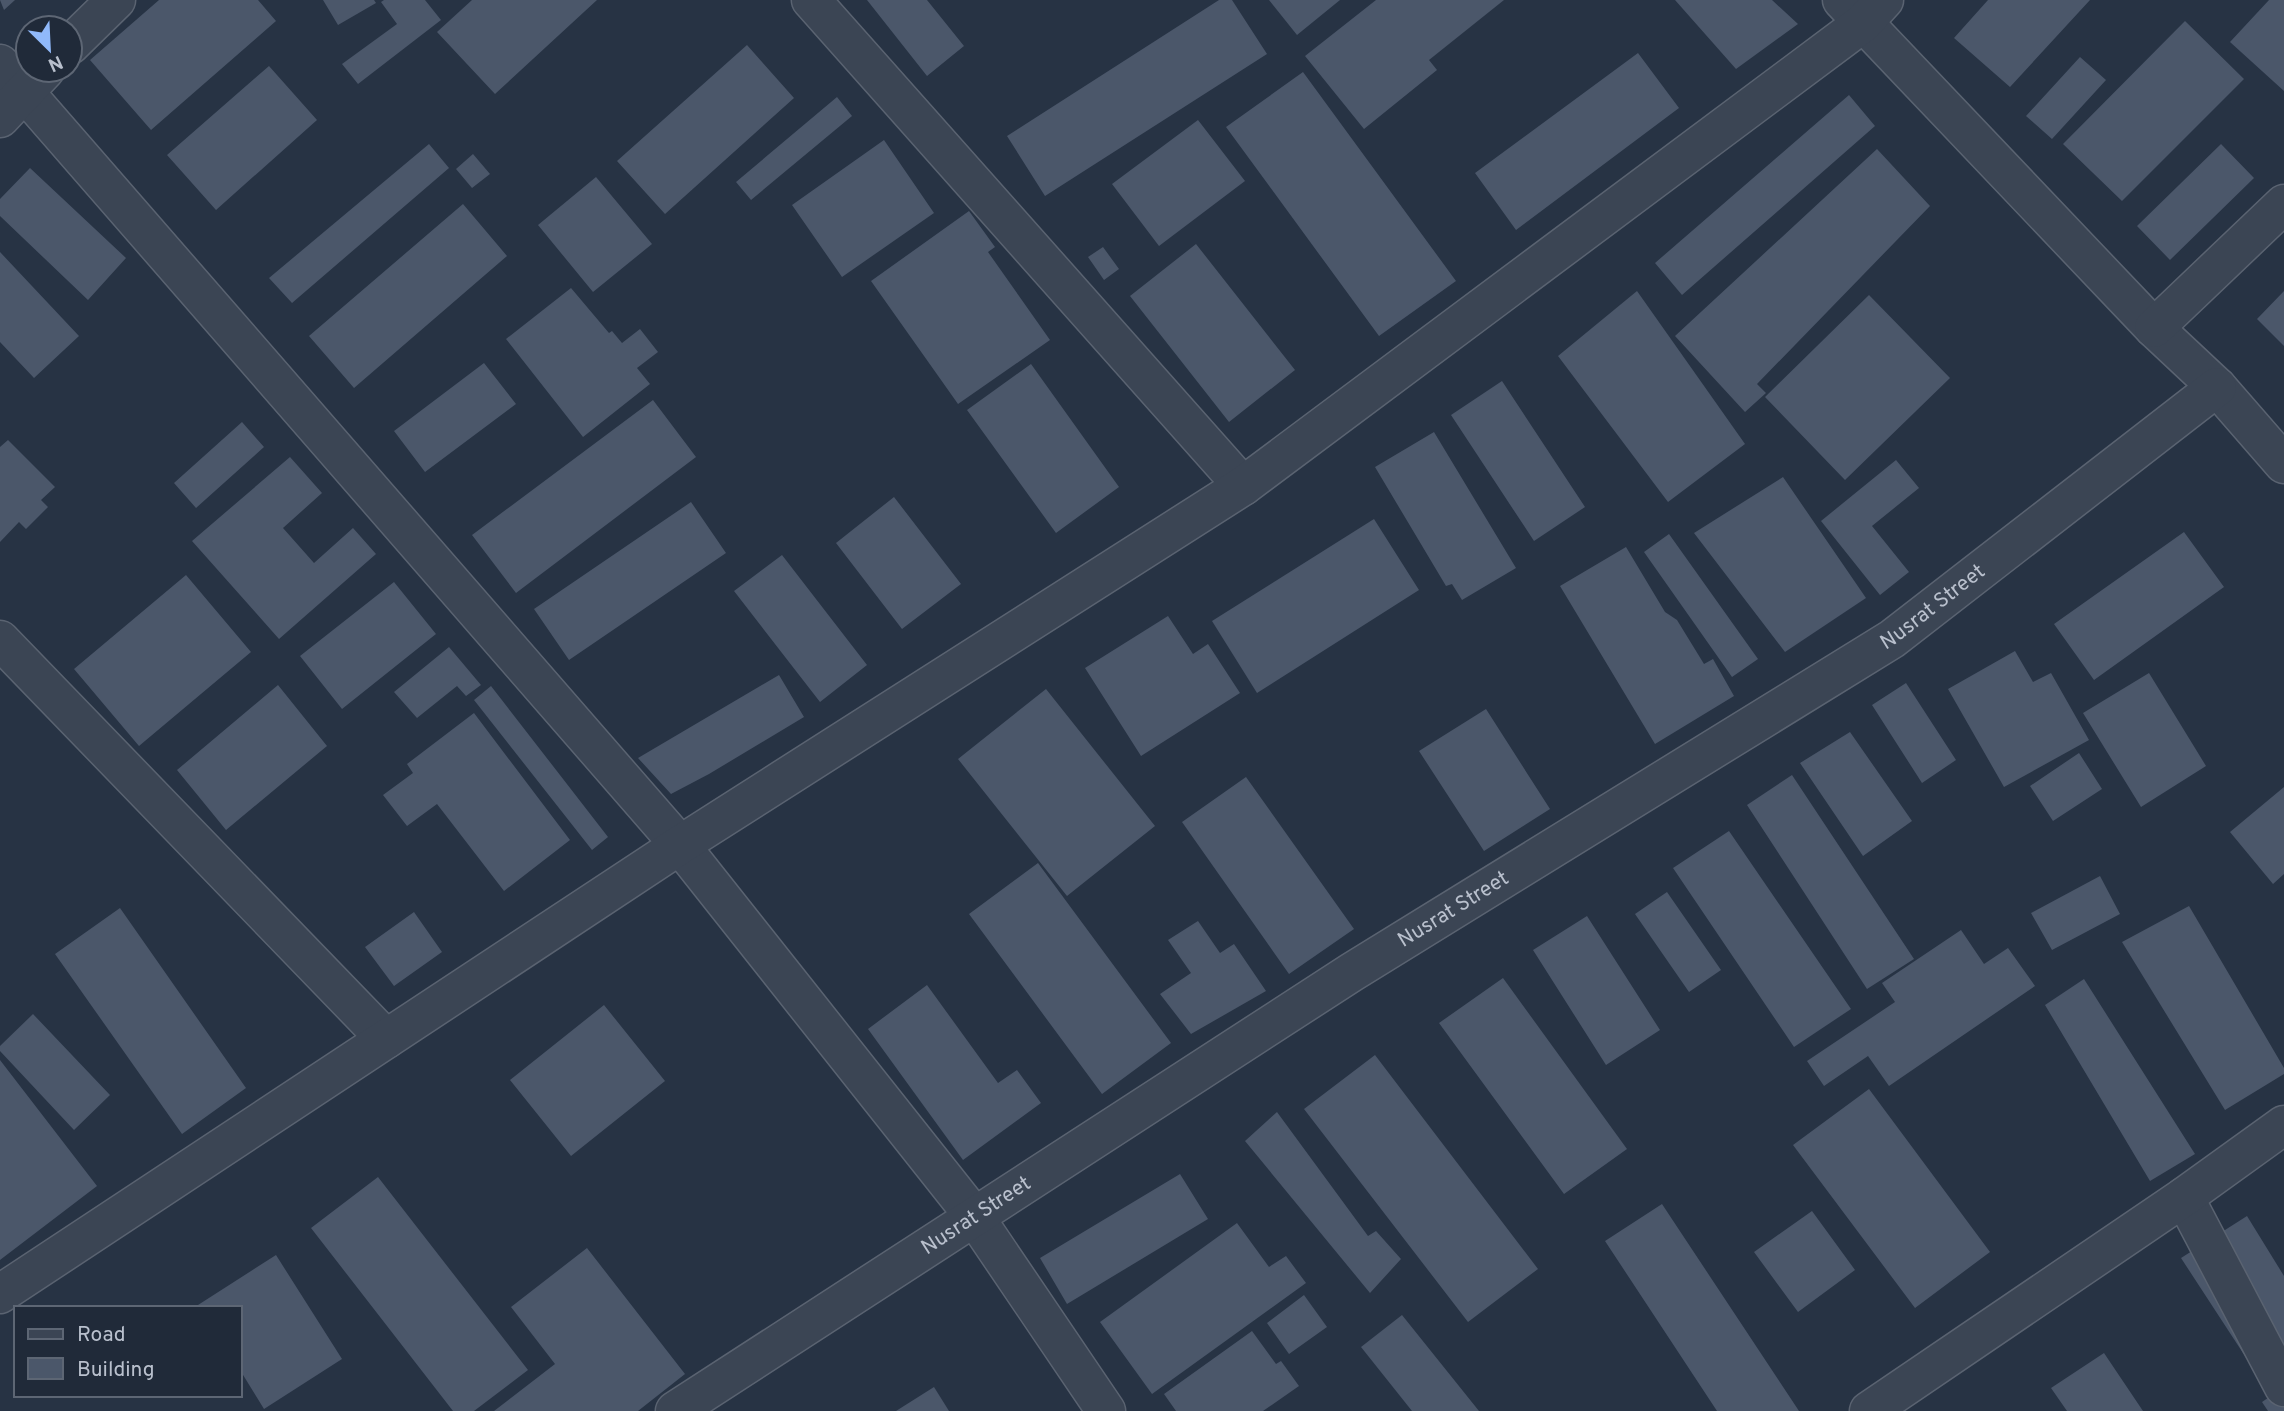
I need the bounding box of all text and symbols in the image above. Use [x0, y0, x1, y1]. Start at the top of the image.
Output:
north arrow [14, 14, 84, 84]
text: N [44, 49, 66, 76]
street label: Nusrat Street [1875, 558, 1991, 656]
street label: Nusrat Street [1393, 865, 1514, 954]
street label: Nusrat Street [916, 1170, 1036, 1261]
legend [14, 1306, 242, 1397]
text: Road [77, 1322, 126, 1349]
text: Building [77, 1357, 155, 1384]

